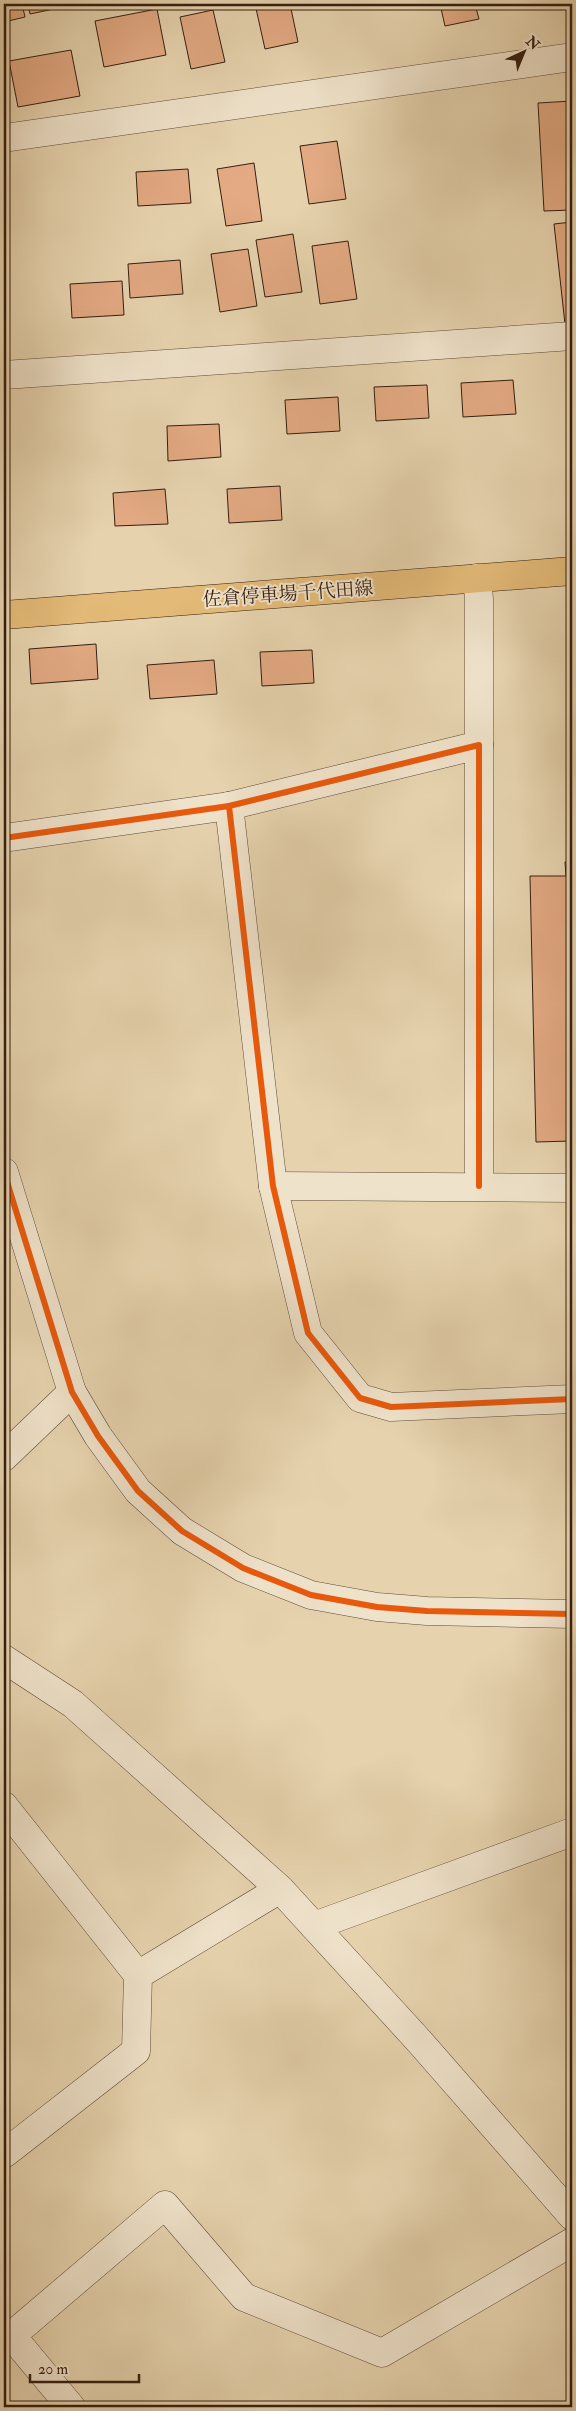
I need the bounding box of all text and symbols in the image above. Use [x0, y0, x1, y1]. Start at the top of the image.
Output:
north arrow [498, 28, 548, 78]
text: N [522, 32, 543, 54]
street label: 佐倉停車場千代田線 [202, 576, 374, 612]
scale bar [30, 2351, 139, 2383]
text: 20 m [38, 2360, 68, 2379]

